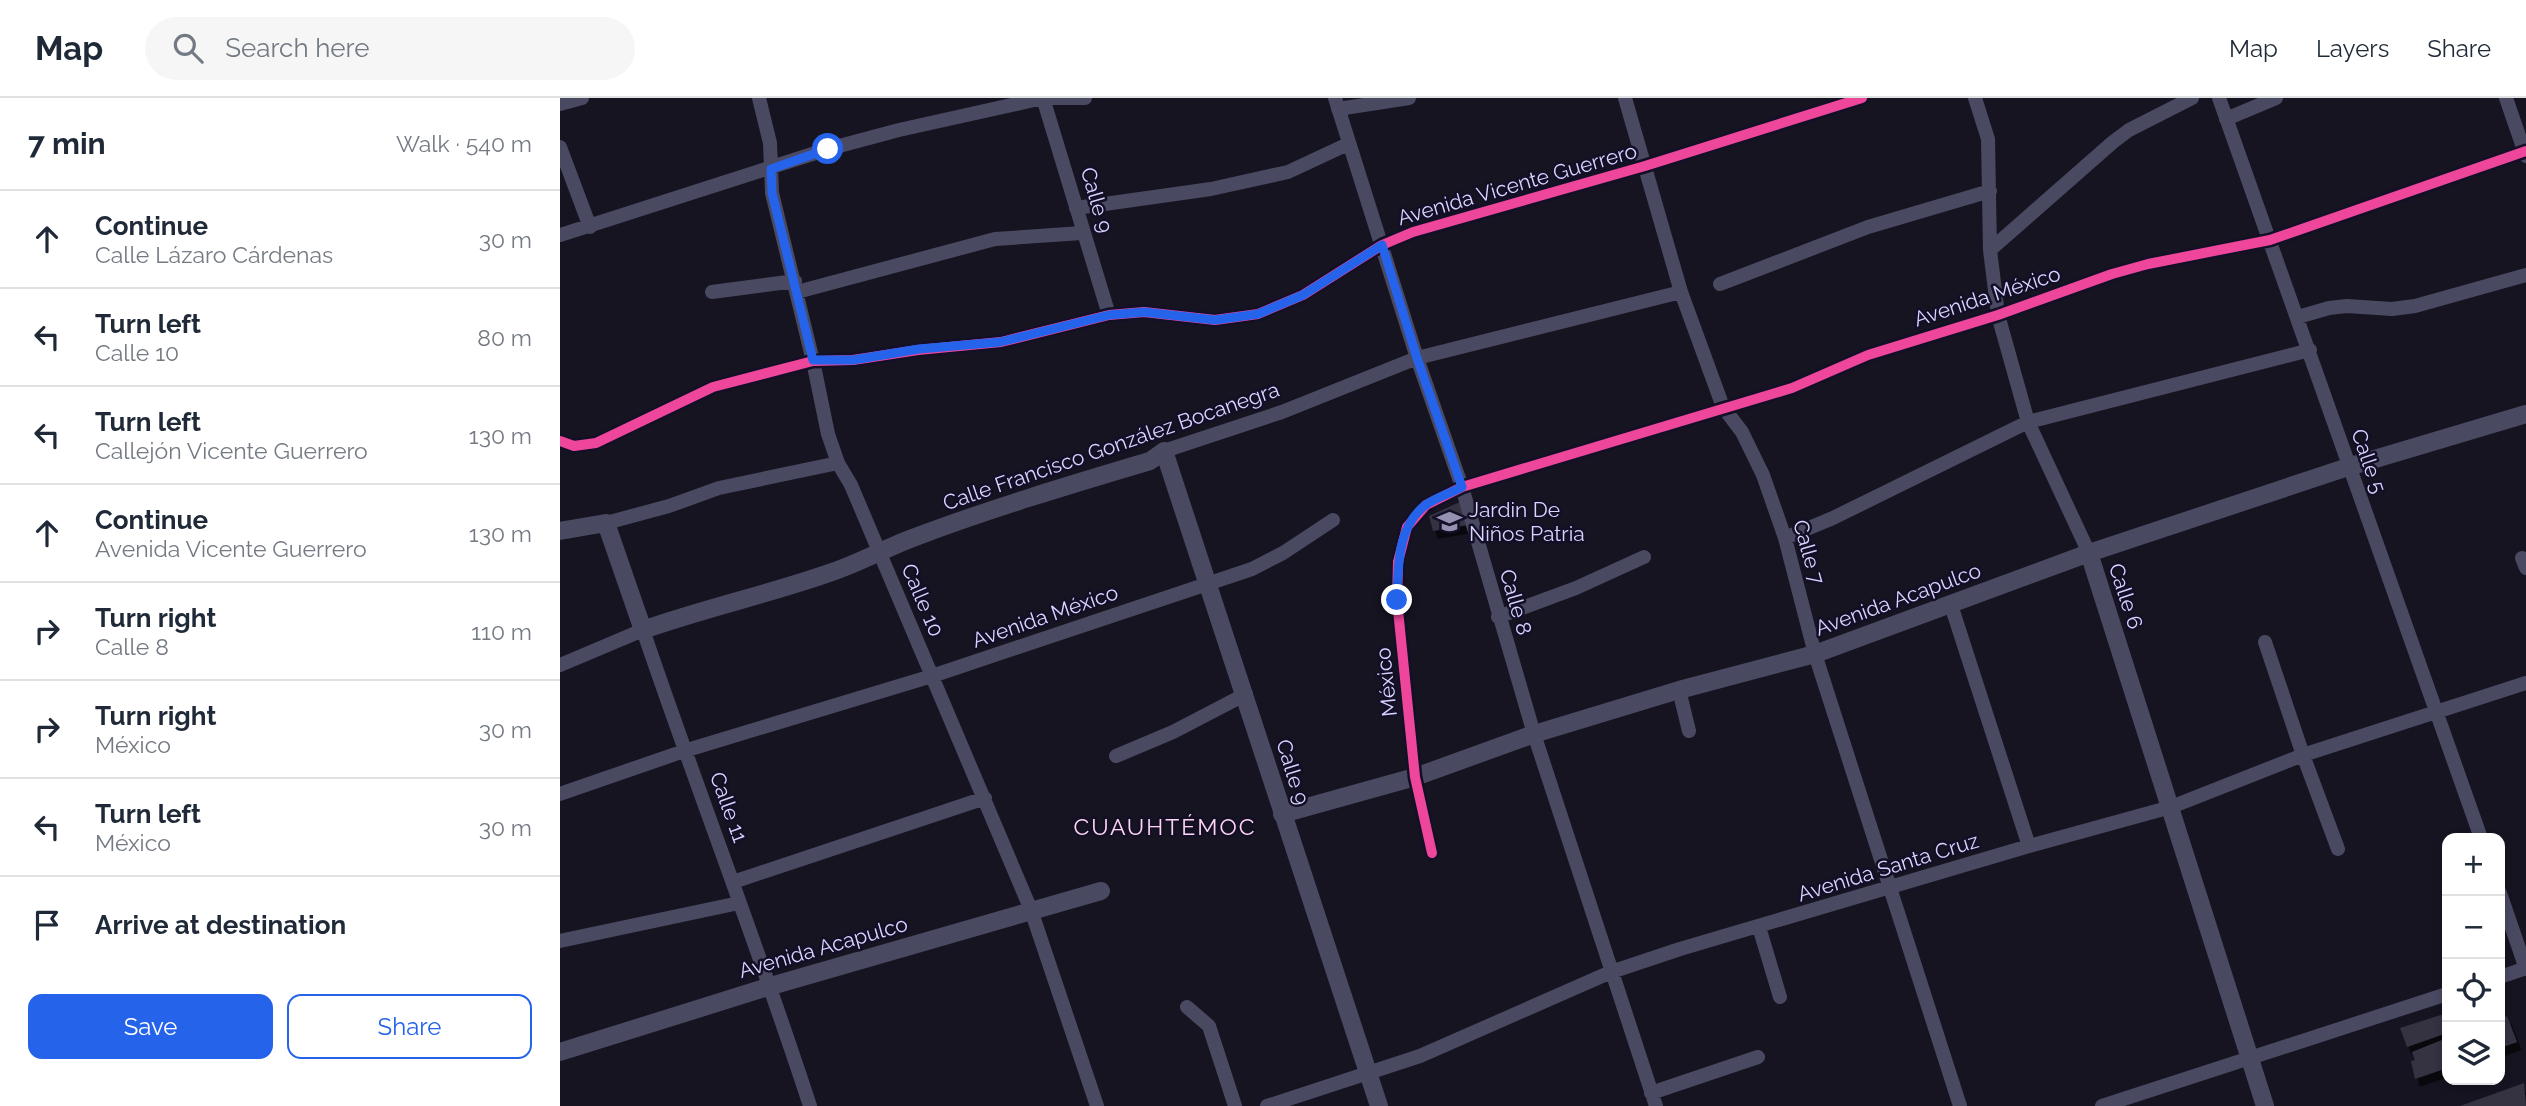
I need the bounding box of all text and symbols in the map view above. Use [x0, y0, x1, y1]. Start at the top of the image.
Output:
search box [145, 17, 635, 80]
text: Map [35, 29, 103, 68]
icon: search [169, 29, 207, 67]
text: Search here [225, 33, 370, 63]
text: Map [2229, 34, 2278, 63]
text: Layers [2316, 34, 2389, 63]
text: Share [2427, 34, 2491, 63]
text: 7 min [28, 126, 106, 161]
text: Walk · 540 m [396, 130, 532, 157]
route start [812, 133, 843, 164]
street label: Avenida Vicente Guerrero [1394, 138, 1640, 230]
street label: Calle 9 [1076, 164, 1118, 236]
text: Continue [95, 211, 208, 241]
icon: ahead [28, 220, 66, 258]
text: 30 m [479, 226, 532, 253]
text: Calle Lázaro Cárdenas [95, 241, 333, 268]
street label: Avenida México [1911, 261, 2063, 331]
text: Turn left [95, 309, 201, 339]
icon: left [28, 318, 66, 356]
text: 80 m [477, 324, 532, 351]
text: Calle 10 [95, 339, 179, 366]
street label: Calle Francisco González Bocanegra [940, 377, 1282, 515]
text: Turn left [95, 407, 201, 437]
icon: left [28, 416, 66, 454]
text: 130 m [469, 422, 532, 449]
street label: Calle 5 [2346, 426, 2392, 496]
text: Callejón Vicente Guerrero [95, 437, 368, 464]
place label: Jardin De Niños Patria [1469, 497, 1585, 546]
text: Continue [95, 505, 208, 535]
school or university icon: Jardin De Niños Patria [1435, 507, 1463, 535]
icon: ahead [28, 514, 66, 552]
street label: Calle 7 [1788, 517, 1830, 588]
text: 130 m [469, 520, 532, 547]
text: Avenida Vicente Guerrero [95, 535, 367, 562]
street label: Avenida Acapulco [1812, 557, 1984, 641]
street label: Calle 10 [896, 560, 950, 640]
street label: Calle 6 [2104, 560, 2148, 632]
street label: Calle 8 [1495, 566, 1537, 638]
street label: Avenida México [969, 579, 1121, 653]
route end [1381, 584, 1412, 615]
text: Turn right [95, 603, 216, 633]
icon: right [28, 612, 66, 650]
text: 110 m [471, 618, 532, 645]
text: Calle 8 [95, 633, 169, 660]
street label: México [1370, 646, 1402, 718]
text: Turn right [95, 701, 216, 731]
icon: right [28, 710, 66, 748]
text: 30 m [479, 716, 532, 743]
text: México [95, 731, 171, 758]
street label: Calle 9 [1271, 736, 1315, 808]
street label: Calle 11 [705, 768, 753, 846]
text: Turn left [95, 799, 201, 829]
icon: left [28, 808, 66, 846]
district label: CUAUHTÉMOC [1074, 813, 1256, 840]
text: 30 m [479, 814, 532, 841]
street label: Avenida Santa Cruz [1794, 828, 1982, 906]
text: México [95, 829, 171, 856]
map controls [2442, 833, 2505, 1085]
button: + [2442, 833, 2505, 896]
button: − [2442, 896, 2505, 959]
icon: arrive [28, 906, 66, 944]
text: Arrive at destination [95, 910, 346, 940]
street label: Avenida Acapulco [736, 911, 910, 983]
button: locate [2442, 959, 2505, 1022]
button: Save [28, 994, 273, 1059]
button: Share [287, 994, 532, 1059]
button: layers [2442, 1022, 2505, 1085]

